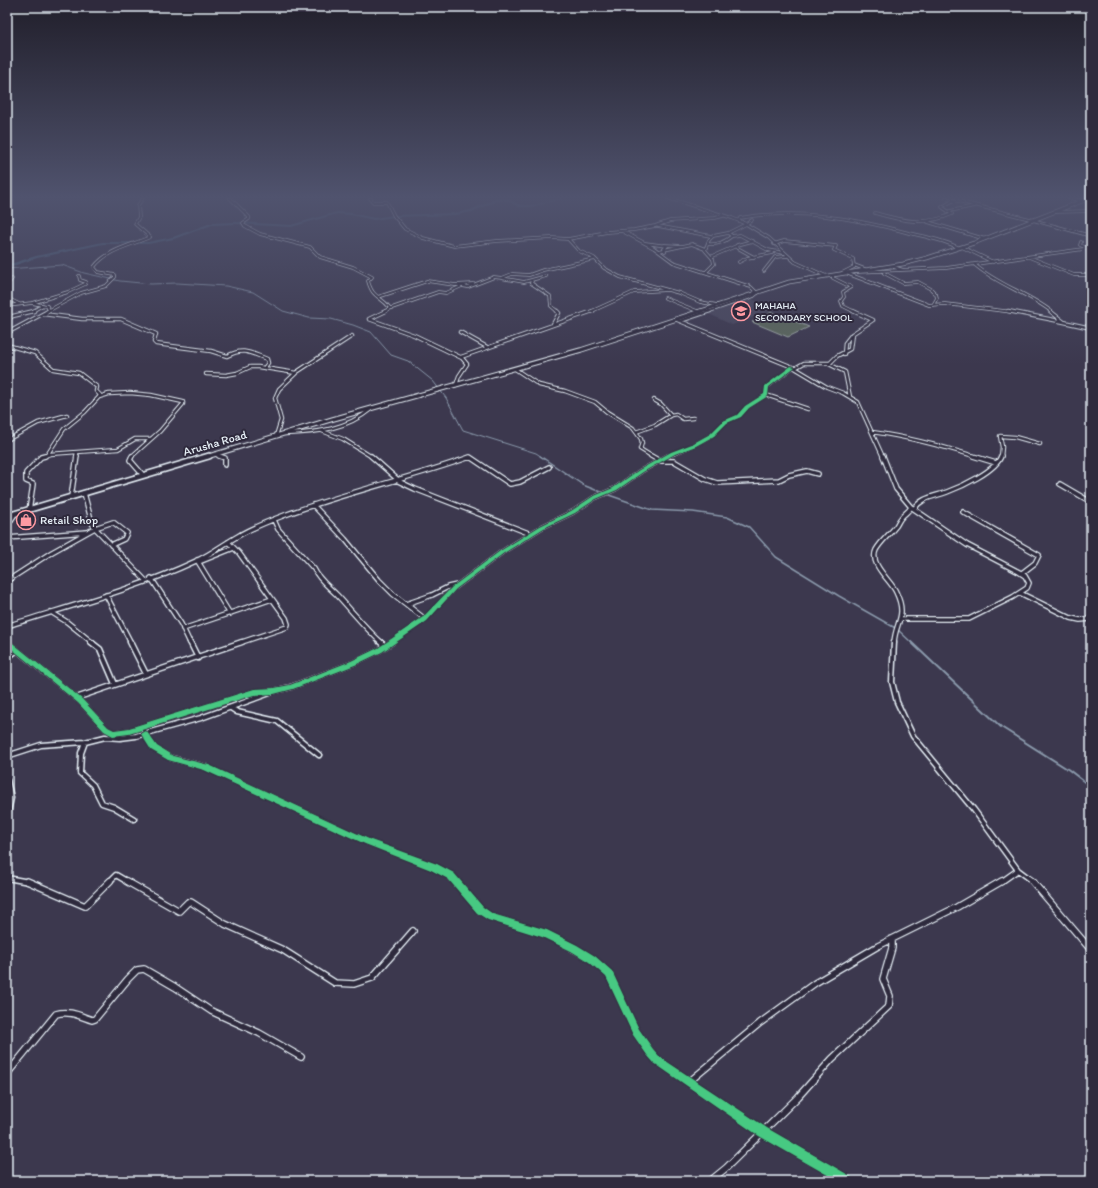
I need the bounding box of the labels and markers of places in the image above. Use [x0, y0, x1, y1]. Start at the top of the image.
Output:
place label: MAHAHA SECONDARY SCHOOL [755, 299, 852, 324]
school or university icon: MAHAHA SECONDARY SCHOOL [730, 300, 752, 322]
shop icon: Retail Shop [15, 509, 37, 531]
place label: Retail Shop [40, 513, 98, 527]

